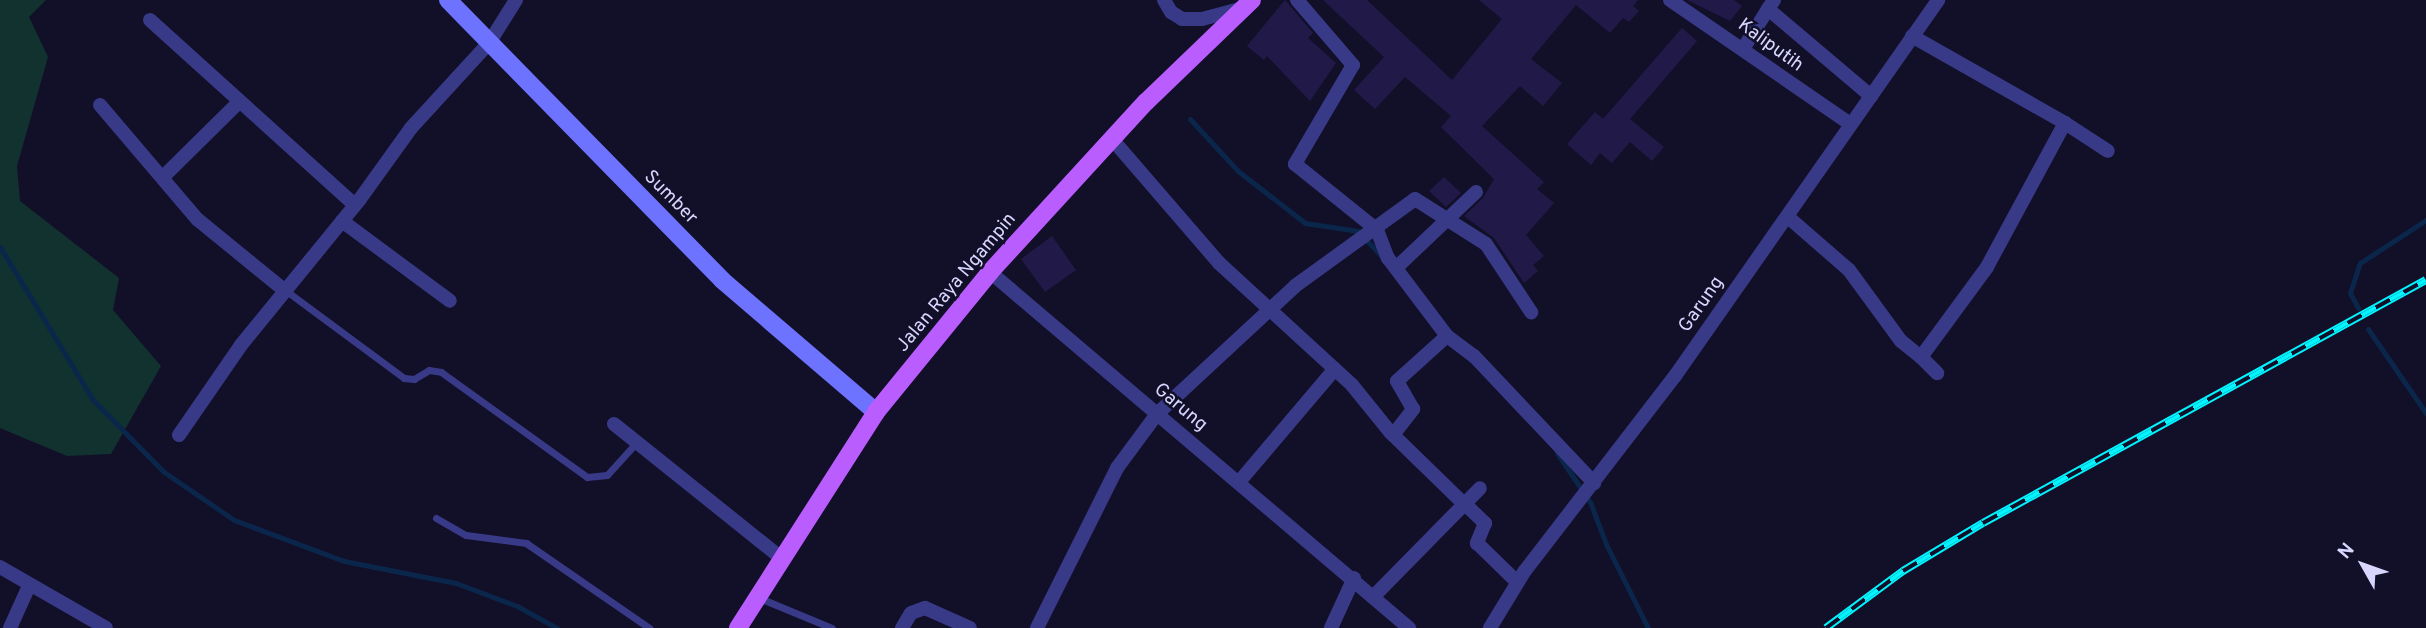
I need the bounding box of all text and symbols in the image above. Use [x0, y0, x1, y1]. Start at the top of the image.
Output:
street label: Kaliputih [1733, 14, 1807, 78]
street label: Sumber [638, 166, 702, 230]
street label: Jalan Raya Ngampin [892, 209, 1022, 357]
street label: Garung [1675, 273, 1729, 337]
street label: Garung [1149, 379, 1211, 437]
north arrow [2328, 530, 2398, 600]
text: N [2333, 539, 2360, 564]

